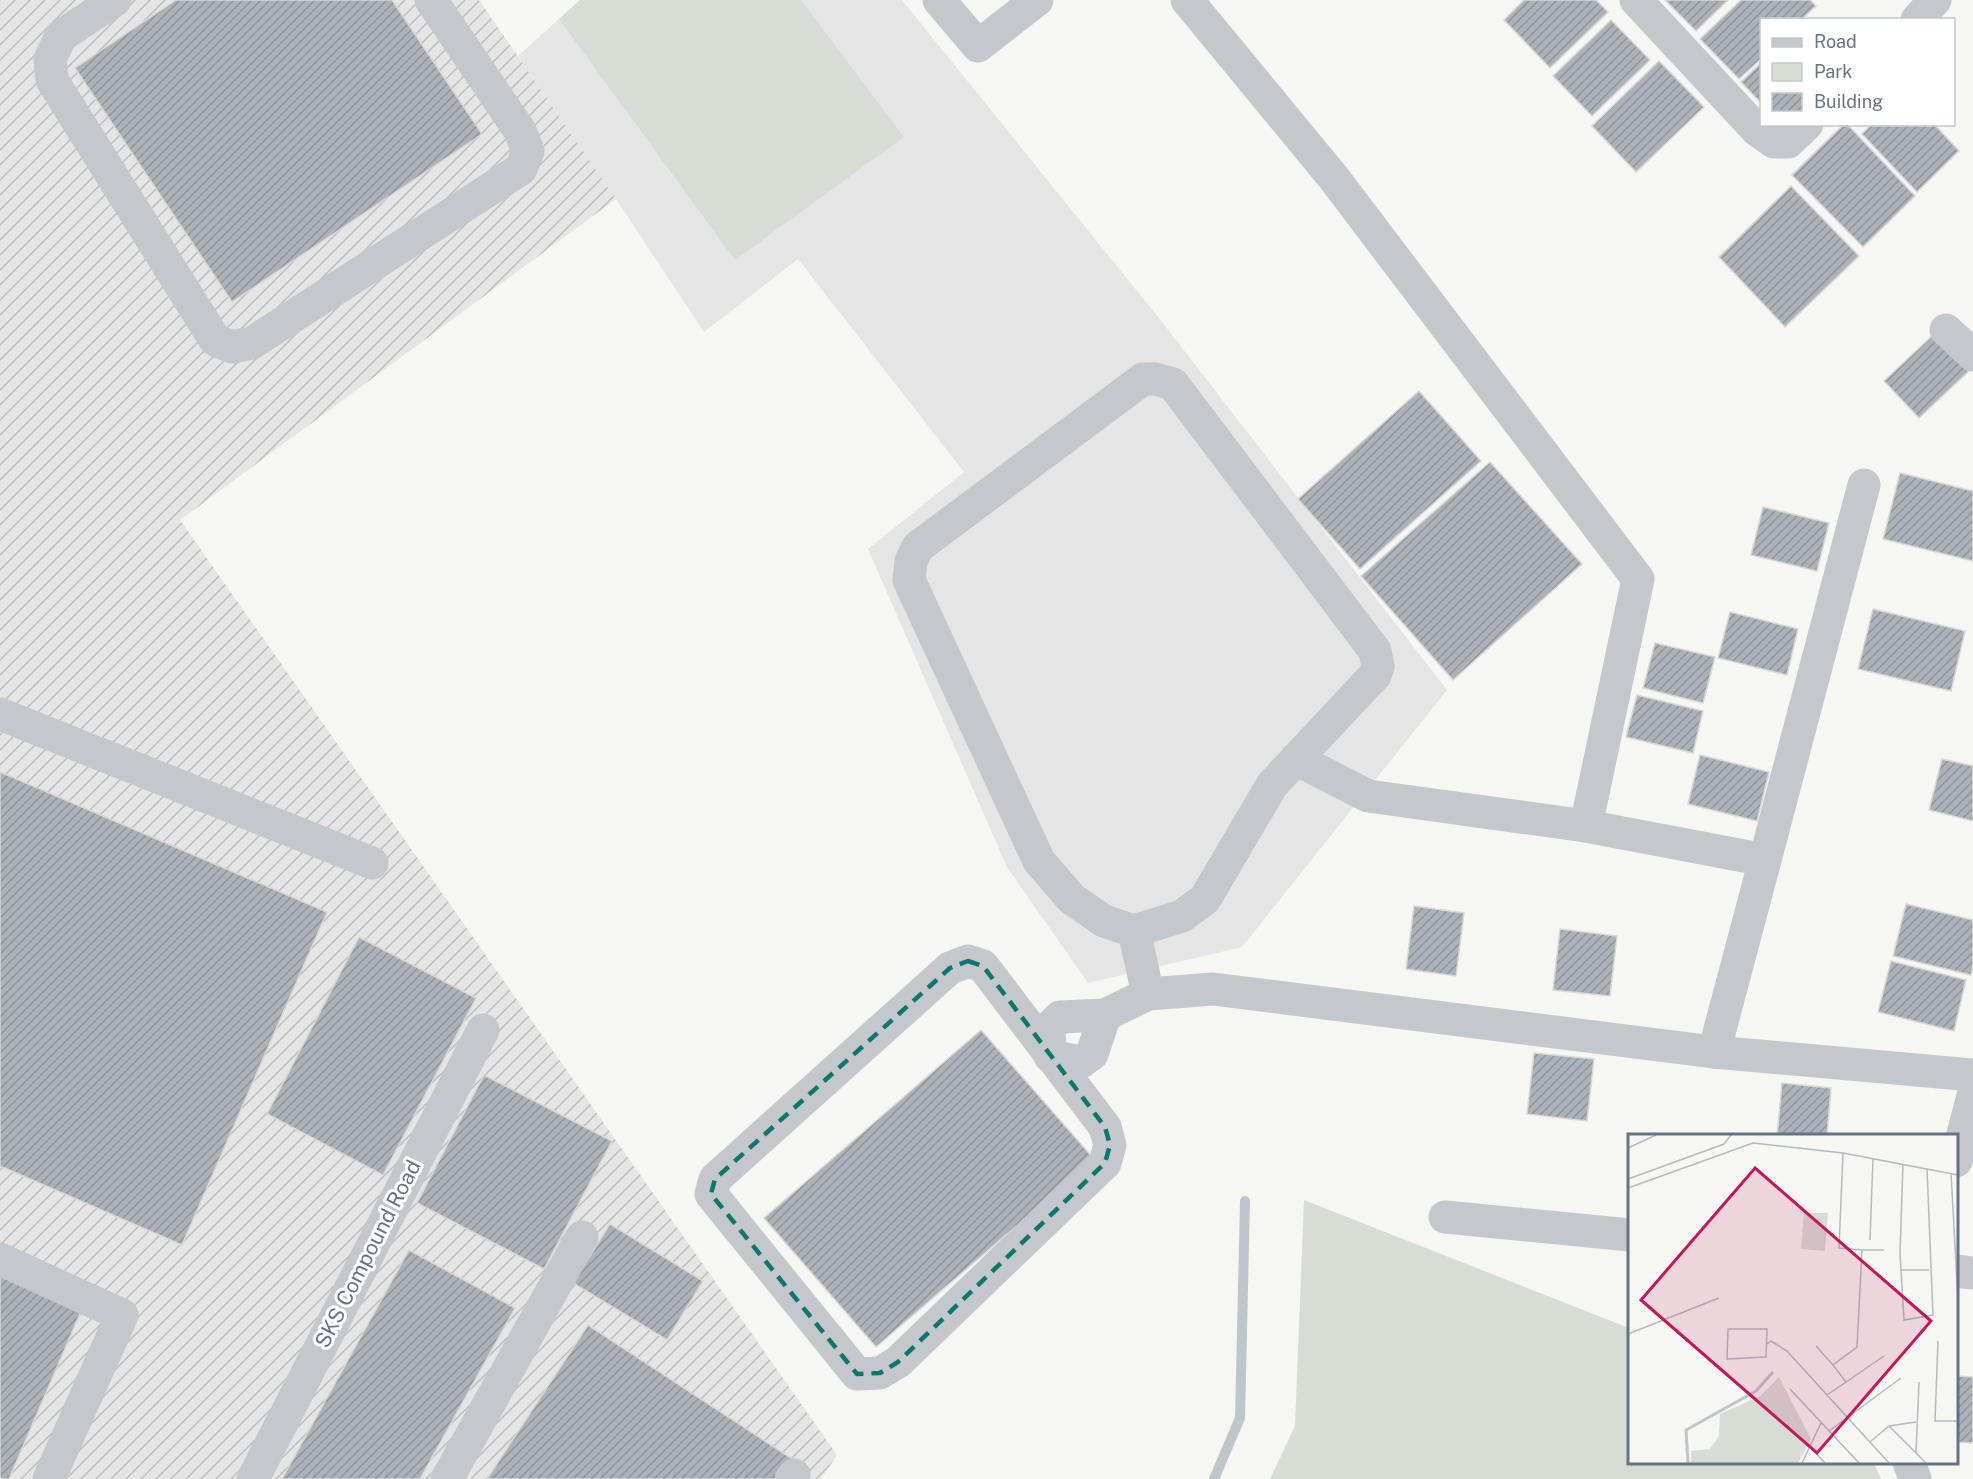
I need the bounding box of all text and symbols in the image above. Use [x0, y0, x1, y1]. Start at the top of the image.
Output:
legend [1760, 18, 1955, 126]
text: Road [1814, 31, 1857, 52]
text: Park [1814, 61, 1852, 82]
text: Building [1814, 91, 1883, 112]
inset map [1628, 1134, 1958, 1464]
street label: SKS Compound Road [309, 1156, 426, 1352]

